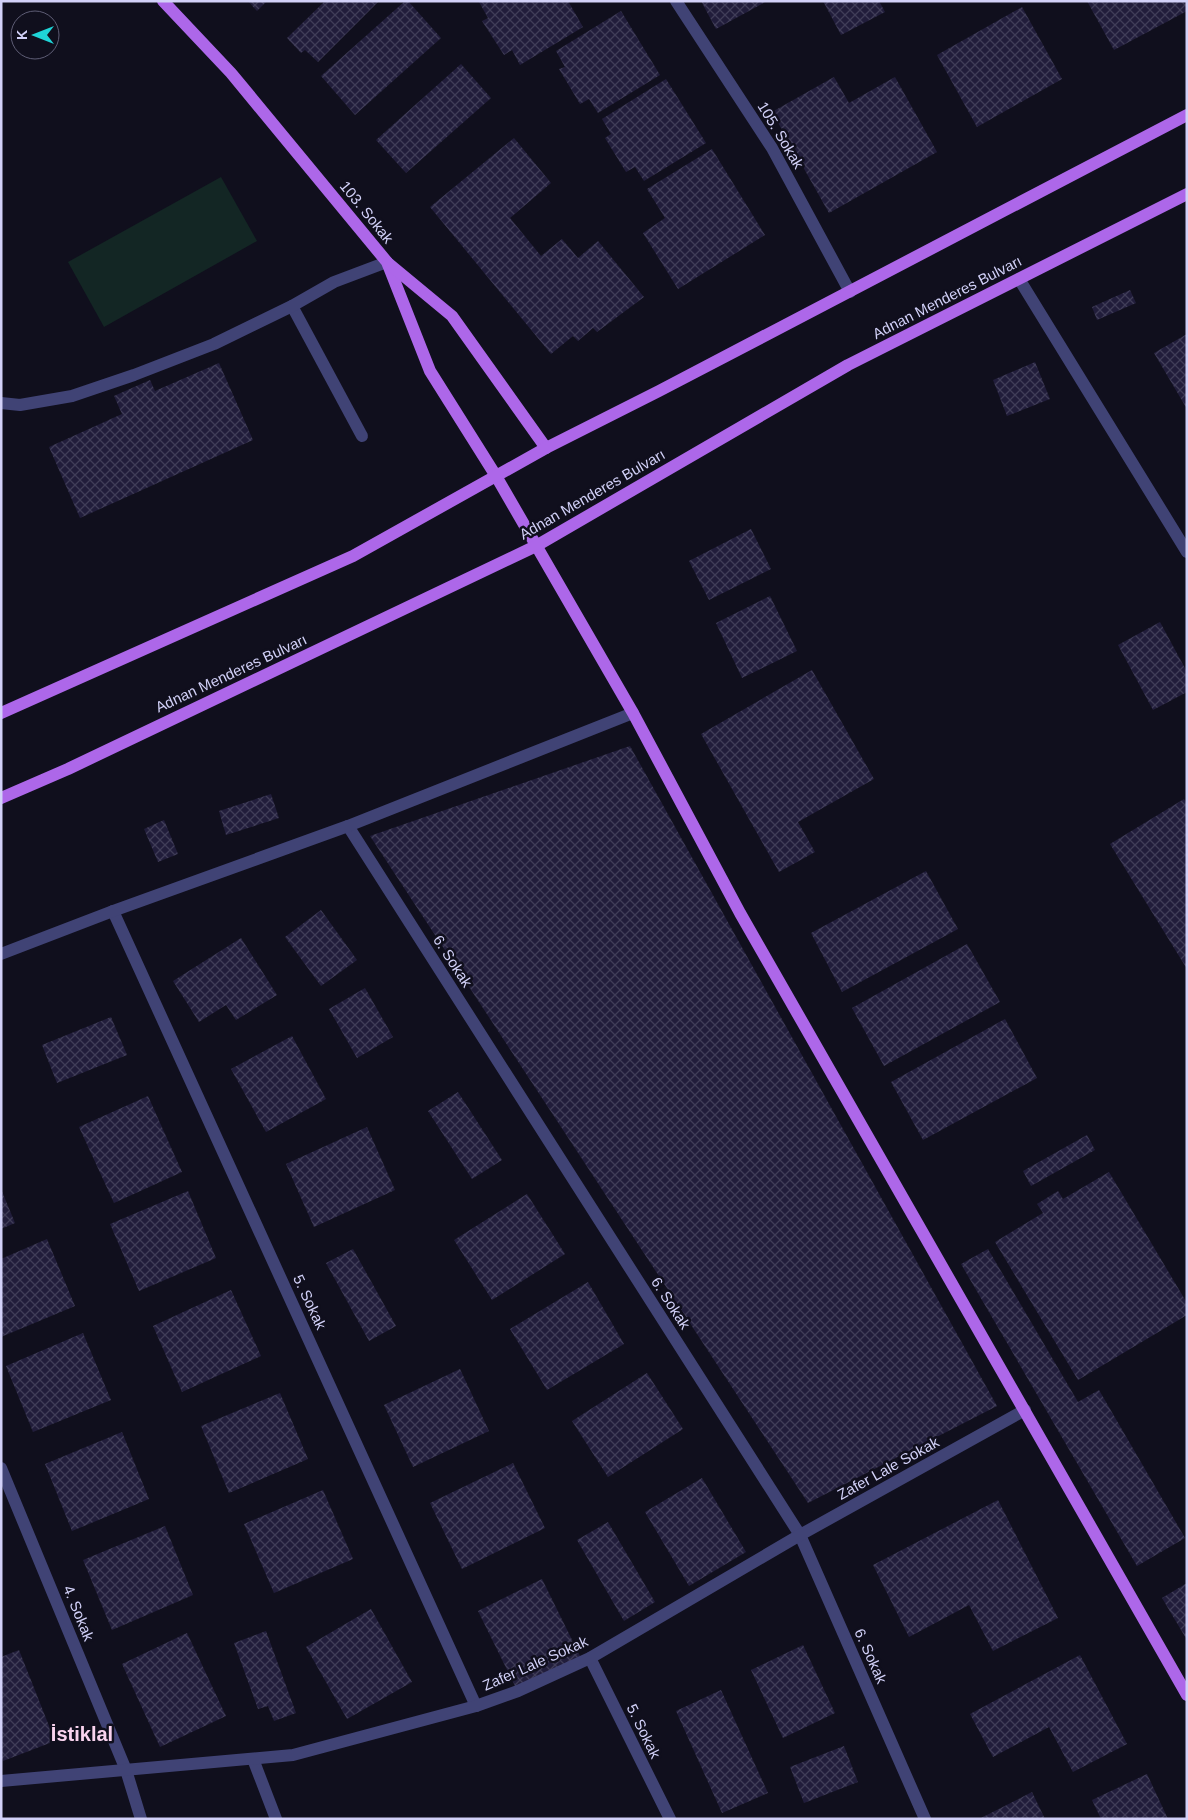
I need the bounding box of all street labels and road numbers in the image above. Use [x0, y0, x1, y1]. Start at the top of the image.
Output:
street label: 105. Sokak [754, 98, 808, 172]
street label: 103. Sokak [337, 177, 398, 247]
street label: Adnan Menderes Bulvarı [870, 252, 1024, 342]
street label: Adnan Menderes Bulvarı [516, 445, 668, 543]
street label: Adnan Menderes Bulvarı [153, 630, 309, 716]
street label: 6. Sokak [430, 932, 476, 991]
street label: 5. Sokak [290, 1272, 330, 1332]
street label: 6. Sokak [648, 1274, 694, 1333]
street label: Zafer Lale Sokak [834, 1433, 942, 1503]
street label: 4. Sokak [60, 1583, 98, 1644]
street label: 6. Sokak [851, 1626, 891, 1687]
street label: Zafer Lale Sokak [480, 1632, 591, 1694]
street label: 5. Sokak [624, 1701, 665, 1761]

